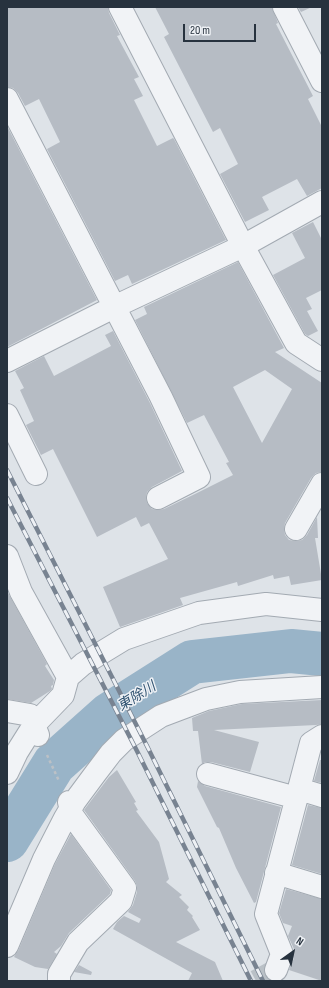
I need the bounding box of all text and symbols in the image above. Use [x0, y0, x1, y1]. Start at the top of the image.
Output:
scale bar [185, 16, 258, 42]
text: 20 m [190, 23, 210, 38]
water label: 東除川 [115, 679, 159, 715]
north arrow [273, 932, 313, 972]
text: N [294, 934, 306, 949]

